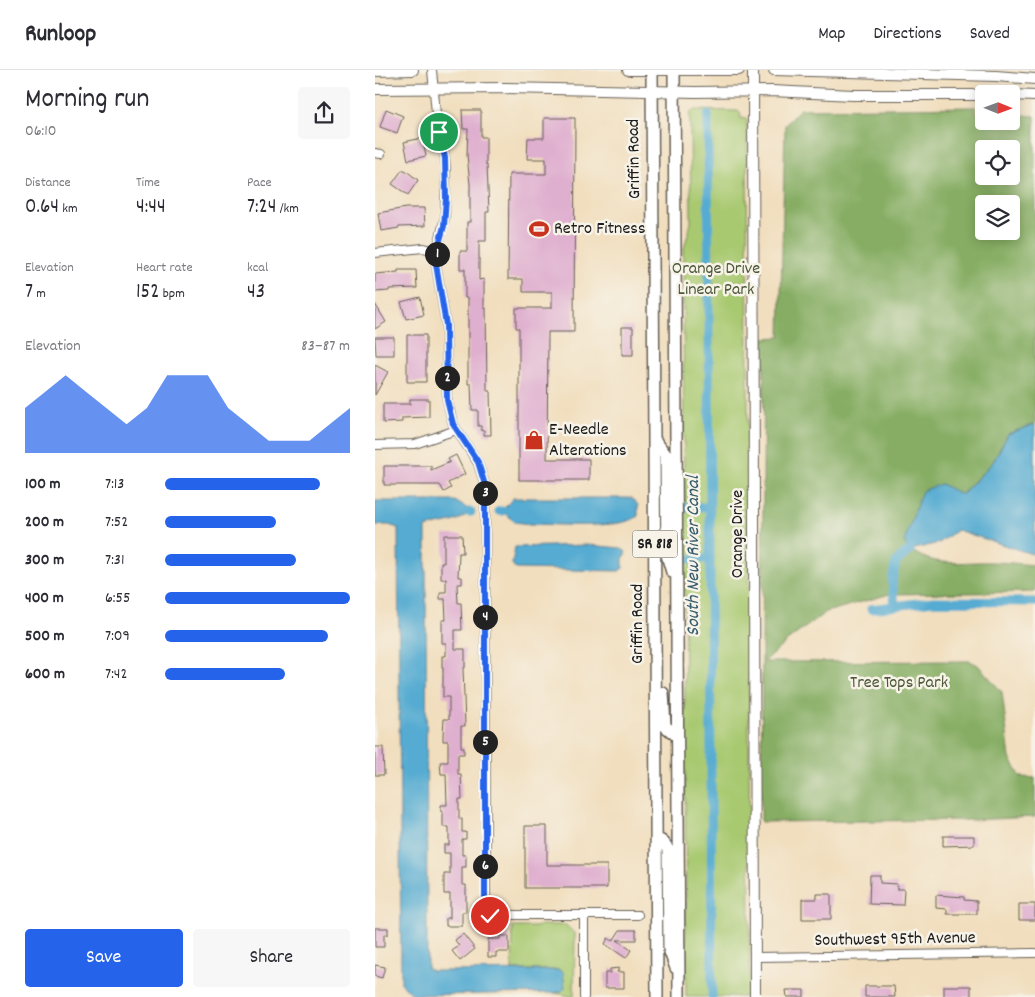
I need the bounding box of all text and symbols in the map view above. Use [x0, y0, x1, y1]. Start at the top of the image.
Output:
text: Runloop [25, 18, 96, 52]
text: Map [818, 22, 845, 47]
text: Directions [873, 22, 942, 47]
text: Saved [970, 22, 1010, 47]
text: Morning run [25, 81, 149, 121]
north arrow [975, 85, 1020, 130]
map controls [975, 85, 1020, 240]
button: share [298, 87, 350, 139]
pin [418, 111, 460, 153]
icon: arrive [425, 118, 453, 146]
street label: Griffin Road [622, 119, 648, 199]
text: 06:10 [25, 120, 56, 143]
button: locate [975, 140, 1020, 185]
text: Distance [25, 173, 71, 193]
text: Time [136, 173, 160, 193]
text: Pace [247, 173, 272, 193]
text: 0.64 [25, 193, 59, 223]
text: 4:44 [136, 193, 166, 223]
text: 7:24 [247, 193, 276, 223]
button: layers [975, 195, 1020, 240]
text: km [59, 199, 78, 219]
text: /km [276, 199, 299, 219]
place label: Retro Fitness [554, 217, 646, 242]
sports icon: Retro Fitness [528, 218, 550, 240]
pin: 1 [425, 242, 449, 266]
text: 1 [436, 244, 439, 264]
park label: Orange Drive Linear Park [672, 257, 760, 303]
text: Elevation [25, 258, 74, 278]
text: Heart rate [136, 258, 193, 278]
text: kcal [247, 258, 268, 278]
text: 7 [25, 278, 33, 308]
text: 152 [136, 278, 160, 308]
text: 43 [247, 278, 265, 308]
text: m [33, 284, 46, 304]
text: bpm [160, 284, 185, 304]
text: Elevation [25, 335, 81, 358]
text: 83–87 m [301, 335, 350, 358]
pin: 2 [435, 366, 459, 390]
text: 2 [444, 368, 451, 388]
place label: E-Needle Alterations [549, 418, 627, 464]
shop icon: E-Needle Alterations [523, 429, 545, 451]
text: 100 m [25, 473, 61, 496]
text: 7:13 [105, 473, 124, 496]
water label: South New River Canal [681, 474, 708, 636]
pin: 3 [473, 480, 497, 506]
text: 3 [482, 483, 489, 503]
street label: Orange Drive [726, 490, 751, 578]
text: 200 m [25, 511, 64, 534]
text: 7:52 [105, 511, 128, 534]
road number: SR 818 [633, 530, 677, 558]
text: 300 m [25, 549, 64, 572]
text: 7:31 [105, 549, 124, 572]
street label: Griffin Road [626, 584, 651, 664]
text: 400 m [25, 587, 64, 610]
text: 6:55 [105, 587, 130, 610]
pin: 4 [473, 604, 497, 630]
text: 4 [483, 607, 488, 627]
text: 500 m [25, 625, 65, 648]
text: 7:09 [105, 625, 130, 648]
text: 600 m [25, 663, 65, 686]
text: 7:42 [105, 663, 127, 686]
park label: Tree Tops Park [850, 671, 948, 696]
pin: 5 [473, 730, 497, 754]
text: 5 [482, 732, 489, 752]
pin: 6 [473, 854, 497, 878]
text: 6 [482, 856, 489, 876]
pin [469, 895, 511, 937]
icon: check [476, 902, 504, 930]
street label: Southwest 95th Avenue [814, 926, 976, 954]
button: Save [25, 929, 183, 987]
button: Share [193, 929, 350, 987]

